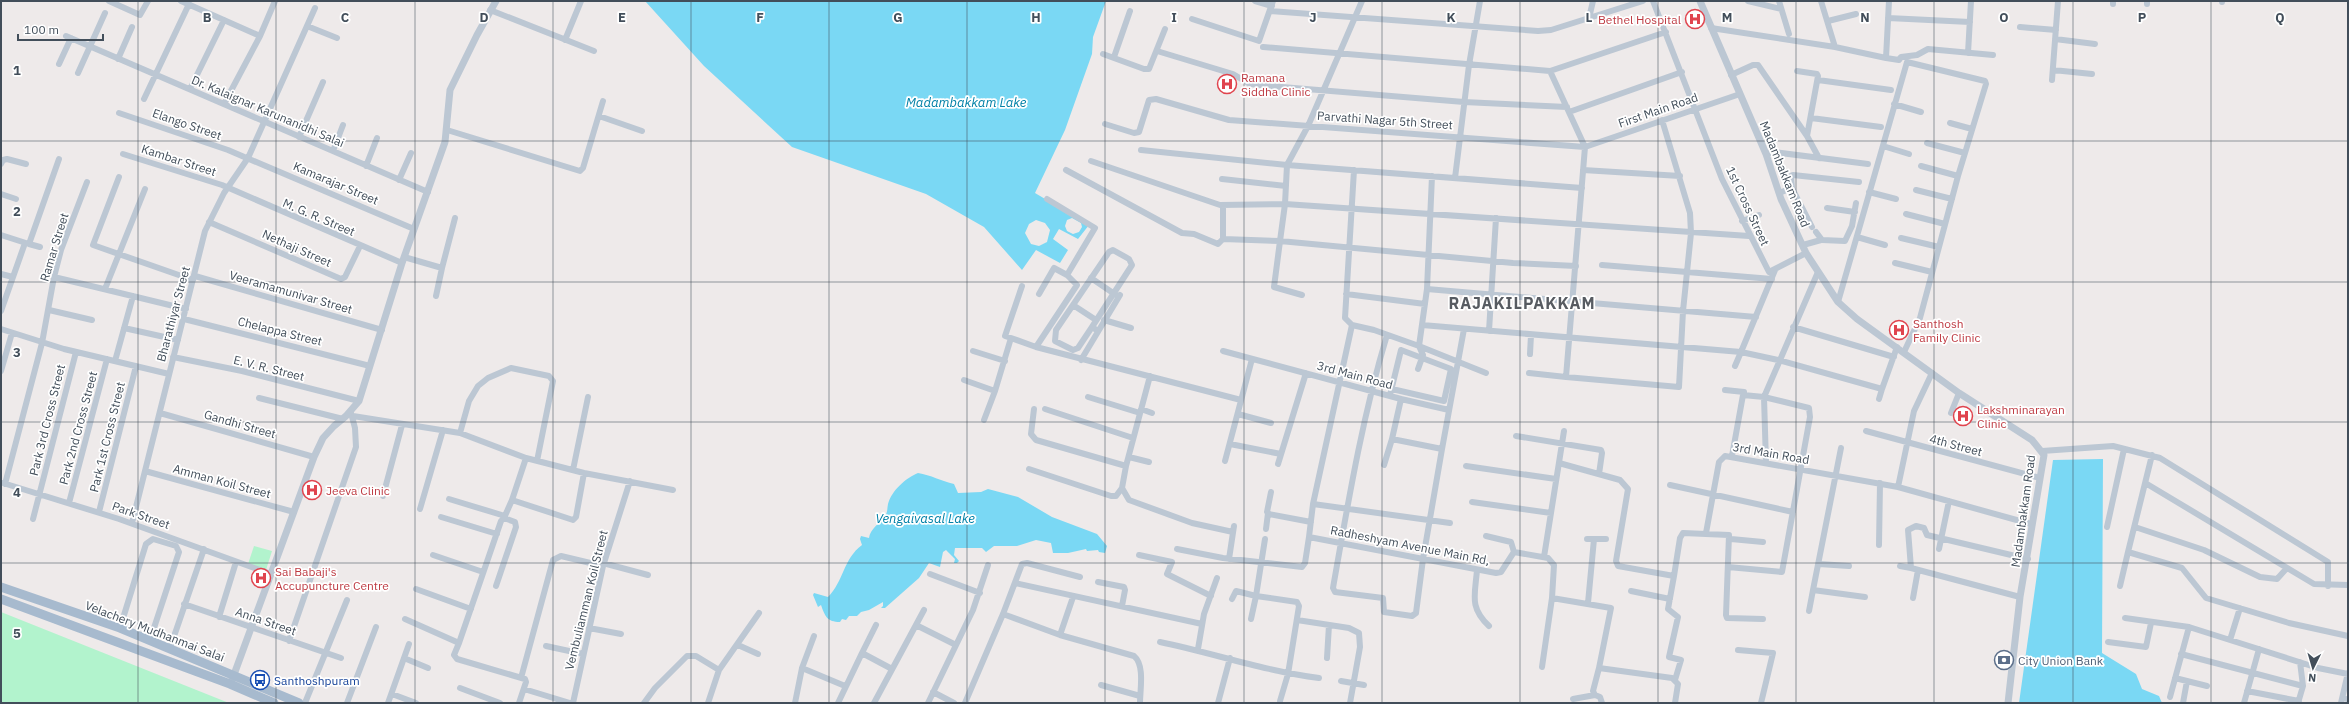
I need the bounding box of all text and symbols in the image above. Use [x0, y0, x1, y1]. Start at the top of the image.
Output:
hospital icon: Bethel Hospital [1684, 8, 1706, 30]
text: B [203, 9, 212, 26]
text: C [341, 9, 350, 26]
text: D [479, 9, 489, 26]
text: E [618, 9, 626, 26]
text: F [756, 9, 764, 26]
text: G [893, 9, 903, 26]
text: H [1031, 9, 1041, 26]
text: I [1171, 9, 1177, 26]
text: J [1309, 9, 1317, 26]
text: K [1446, 9, 1456, 26]
text: L [1586, 9, 1593, 26]
text: M [1722, 9, 1732, 26]
text: N [1860, 9, 1870, 26]
text: O [1999, 9, 2009, 26]
text: P [2138, 9, 2147, 26]
text: Q [2275, 9, 2285, 26]
place label: Bethel Hospital [1598, 12, 1681, 27]
scale bar [18, 16, 103, 42]
text: 100 m [24, 22, 59, 37]
text: 1 [13, 62, 21, 79]
place label: Ramana Siddha Clinic [1241, 70, 1311, 99]
street label: Dr. Kalaignar Karunanidhi Salai [189, 72, 347, 150]
hospital icon: Ramana Siddha Clinic [1216, 73, 1238, 95]
street label: First Main Road [1616, 89, 1700, 131]
water label: Madambakkam Lake [906, 94, 1027, 111]
street label: Elango Street [150, 105, 224, 143]
street label: Parvathi Nagar 5th Street [1317, 108, 1453, 132]
street label: Madambakkam Road [1757, 119, 1813, 229]
street label: Kambar Street [140, 141, 218, 179]
street label: Kamarajar Street [291, 158, 381, 208]
street label: 1st Cross Street [1723, 164, 1773, 248]
street label: M. G. R. Street [281, 195, 357, 239]
text: 2 [13, 203, 21, 220]
street label: Ramar Street [36, 211, 72, 283]
street label: Nethaji Street [260, 226, 334, 270]
street label: Bharathiyar Street [153, 265, 193, 363]
street label: Veeramamunivar Street [228, 267, 354, 317]
district label: RAJAKILPAKKAM [1448, 293, 1596, 313]
street label: Chelappa Street [236, 313, 324, 349]
place label: Santhosh Family Clinic [1913, 316, 1981, 345]
hospital icon: Santhosh Family Clinic [1888, 319, 1910, 341]
text: 3 [13, 344, 21, 361]
street label: E. V. R. Street [232, 352, 306, 384]
street label: 3rd Main Road [1316, 358, 1394, 392]
street label: Park 3rd Cross Street [26, 363, 68, 477]
street label: Park 2nd Cross Street [56, 370, 100, 486]
street label: Park 1st Cross Street [86, 380, 128, 494]
place label: Lakshminarayan Clinic [1977, 402, 2065, 431]
hospital icon: Lakshminarayan Clinic [1952, 405, 1974, 427]
street label: Gandhi Street [202, 407, 278, 441]
street label: 4th Street [1928, 431, 1984, 459]
street label: 3rd Main Road [1731, 439, 1811, 467]
street label: Madambakkam Road [2008, 454, 2038, 568]
street label: Amman Koil Street [171, 461, 273, 501]
hospital icon: Jeeva Clinic [301, 479, 323, 501]
place label: Jeeva Clinic [326, 483, 390, 498]
text: 4 [13, 484, 21, 501]
street label: Park Street [110, 498, 172, 532]
water label: Vengaivasal Lake [875, 510, 975, 527]
street label: Radheshyam Avenue Main Rd, [1329, 522, 1491, 568]
street label: Vembuliamman Koil Street [561, 529, 611, 671]
place label: Sai Babaji's Accupuncture Centre [275, 564, 389, 593]
hospital icon: Sai Babaji's Accupuncture Centre [250, 567, 272, 589]
street label: Velachery Mudhanmai Salai [83, 597, 227, 665]
street label: Anna Street [234, 604, 298, 638]
text: 5 [13, 625, 21, 642]
north arrow [2293, 648, 2333, 688]
bank icon: City Union Bank [1993, 649, 2015, 671]
place label: City Union Bank [2018, 653, 2104, 668]
bus stop icon: Santhoshpuram [249, 669, 271, 691]
text: N [2308, 671, 2317, 685]
place label: Santhoshpuram [274, 673, 360, 688]

